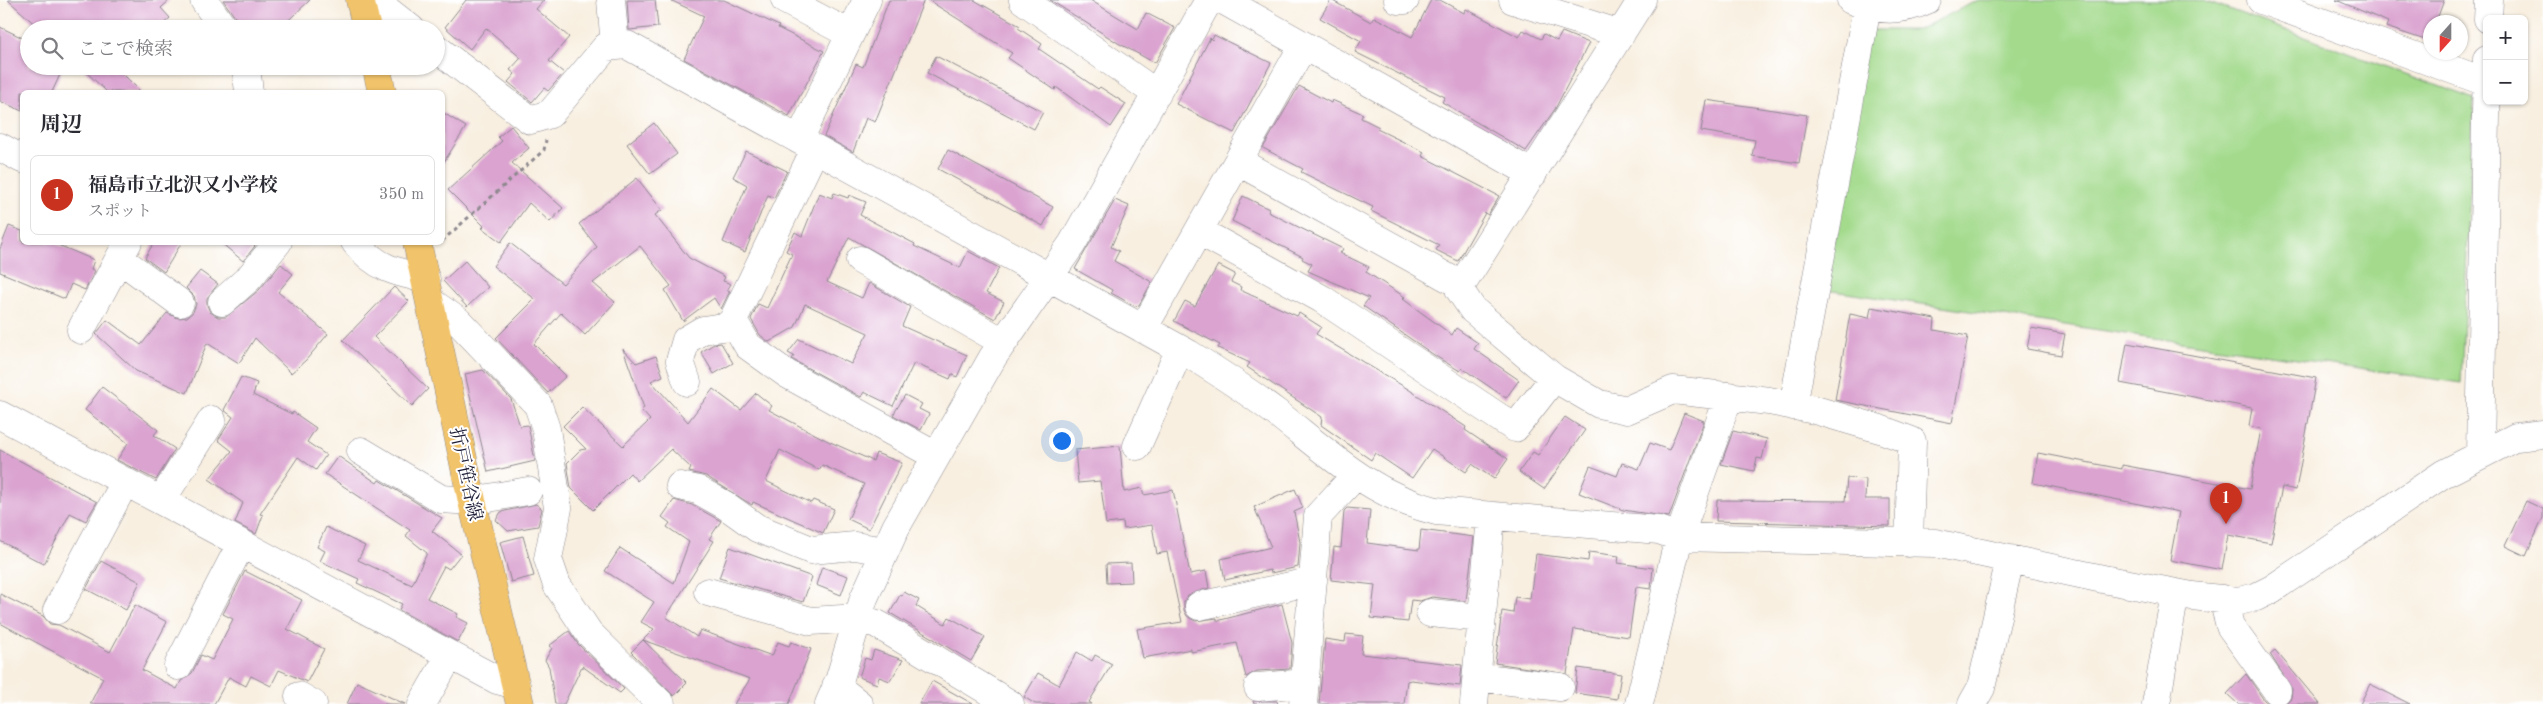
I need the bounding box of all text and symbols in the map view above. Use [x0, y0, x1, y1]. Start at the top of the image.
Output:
north arrow [2423, 15, 2468, 60]
map controls [2483, 15, 2528, 105]
button: + [2483, 15, 2528, 60]
search box [20, 20, 445, 75]
icon: search [38, 34, 66, 62]
text: ここで検索 [78, 41, 173, 60]
button: − [2483, 60, 2528, 105]
text: 周辺 [40, 115, 82, 136]
text: 福島市立北沢又小学校 [88, 177, 278, 196]
text: 1 [52, 187, 62, 203]
text: 350 m [379, 187, 424, 203]
text: スポット [88, 204, 152, 220]
street label: 折戸笹谷線 [445, 426, 486, 523]
your location [1049, 428, 1075, 454]
pin: 1 [2210, 483, 2242, 524]

